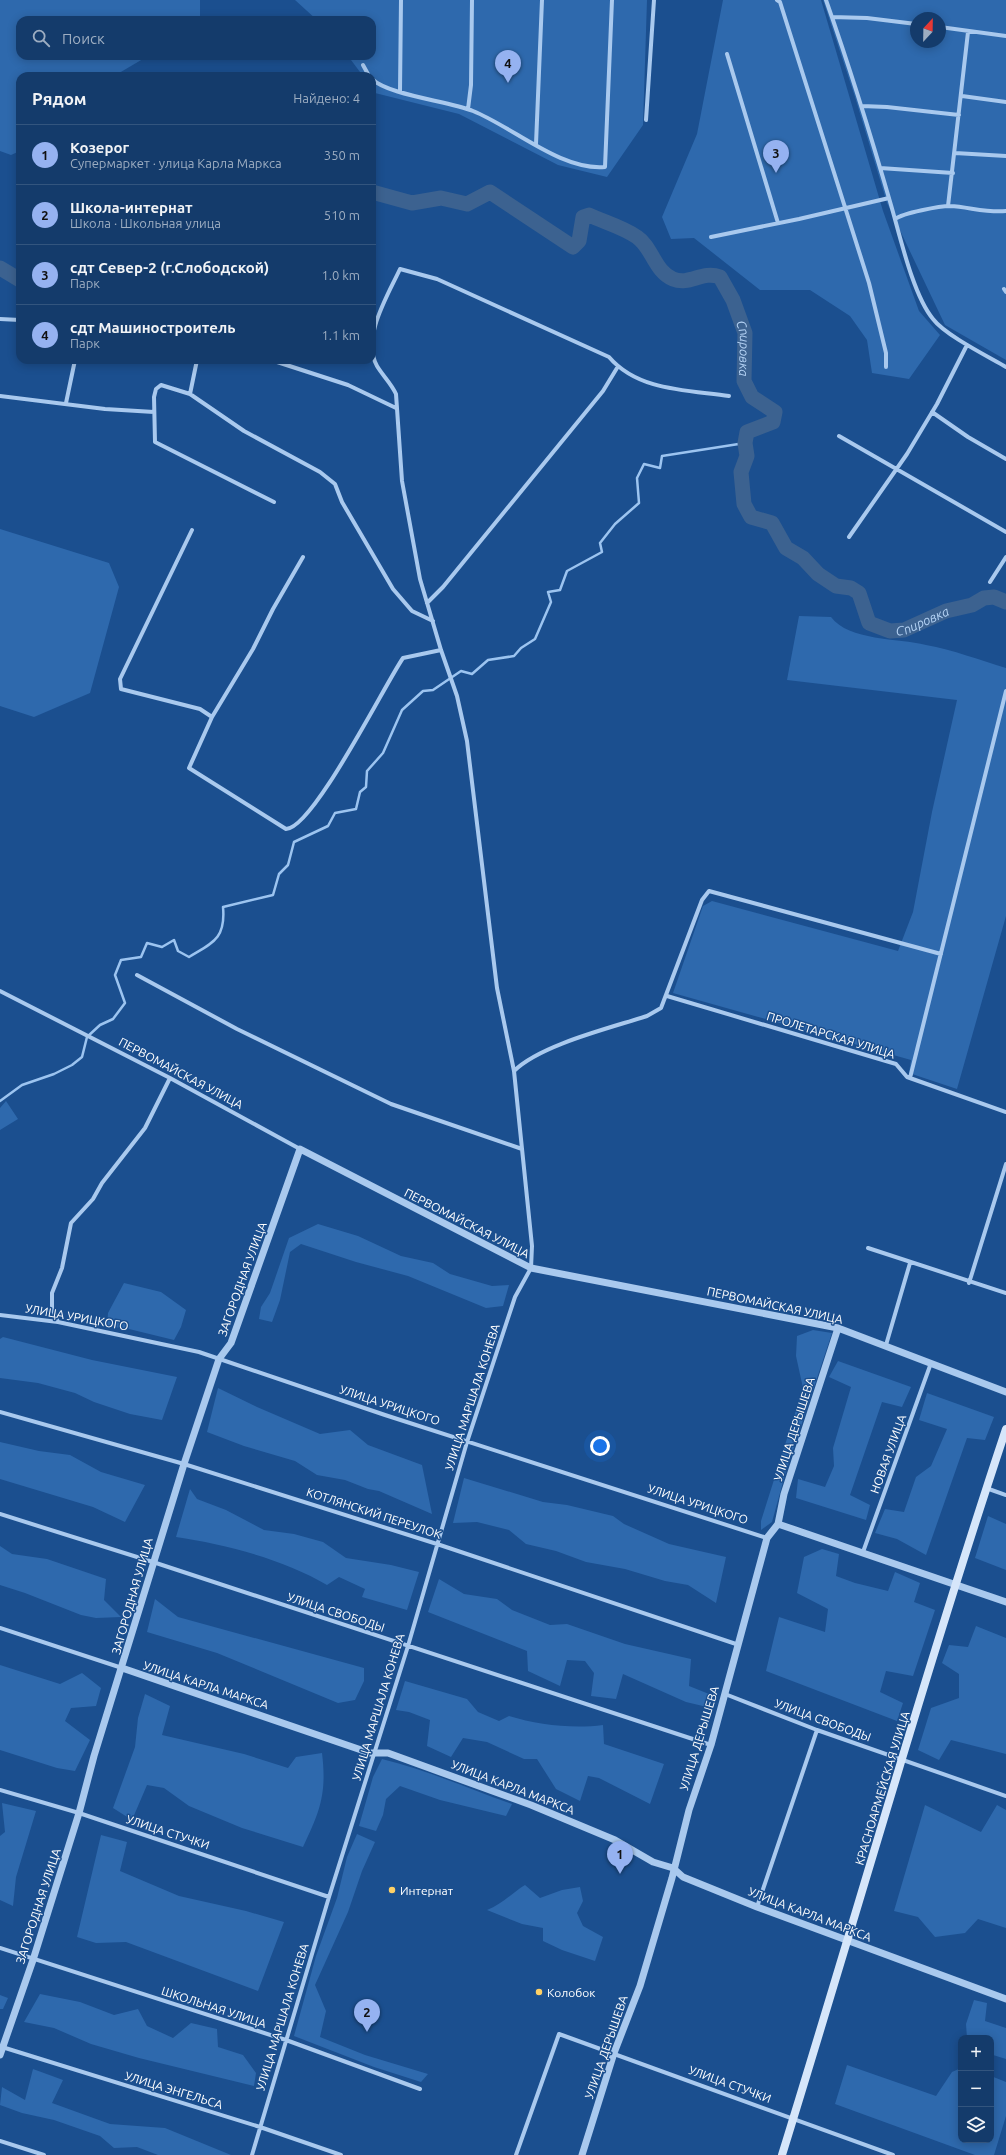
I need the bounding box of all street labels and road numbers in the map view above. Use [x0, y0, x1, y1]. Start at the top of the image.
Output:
street label: ПРОЛЕТАРСКАЯ УЛИЦА [765, 1009, 897, 1061]
street label: ПЕРВОМАЙСКАЯ УЛИЦА [117, 1035, 245, 1111]
street label: ПЕРВОМАЙСКАЯ УЛИЦА [402, 1186, 532, 1260]
street label: ЗАГОРОДНАЯ УЛИЦА [215, 1220, 269, 1338]
street label: ПЕРВОМАЙСКАЯ УЛИЦА [706, 1284, 844, 1326]
street label: УЛИЦА УРИЦКОГО [24, 1302, 130, 1332]
street label: УЛИЦА МАРШАЛА КОНЕВА [442, 1322, 502, 1472]
street label: УЛИЦА ДЕРЫШЕВА [771, 1375, 817, 1483]
street label: УЛИЦА УРИЦКОГО [338, 1383, 442, 1427]
street label: НОВАЯ УЛИЦА [868, 1413, 908, 1495]
street label: УЛИЦА УРИЦКОГО [646, 1482, 750, 1526]
street label: КОТЛЯНСКИЙ ПЕРЕУЛОК [305, 1485, 444, 1541]
street label: ЗАГОРОДНАЯ УЛИЦА [109, 1536, 155, 1656]
street label: УЛИЦА СВОБОДЫ [286, 1590, 386, 1634]
street label: УЛИЦА МАРШАЛА КОНЕВА [349, 1632, 407, 1782]
street label: УЛИЦА КАРЛА МАРКСА [142, 1659, 270, 1711]
street label: УЛИЦА ДЕРЫШЕВА [677, 1684, 721, 1792]
street label: УЛИЦА СВОБОДЫ [773, 1697, 873, 1743]
street label: КРАСНОАРМЕЙСКАЯ УЛИЦА [852, 1709, 912, 1866]
street label: УЛИЦА КАРЛА МАРКСА [450, 1757, 577, 1817]
street label: УЛИЦА СТУЧКИ [125, 1812, 211, 1852]
street label: ЗАГОРОДНАЯ УЛИЦА [13, 1847, 63, 1965]
street label: УЛИЦА КАРЛА МАРКСА [747, 1884, 874, 1944]
street label: УЛИЦА МАРШАЛА КОНЕВА [253, 1942, 311, 2092]
street label: ШКОЛЬНАЯ УЛИЦА [160, 1984, 268, 2030]
street label: УЛИЦА ДЕРЫШЕВА [582, 1993, 630, 2100]
street label: УЛИЦА СТУЧКИ [687, 2063, 773, 2105]
street label: УЛИЦА ЭНГЕЛЬСА [123, 2069, 225, 2111]

